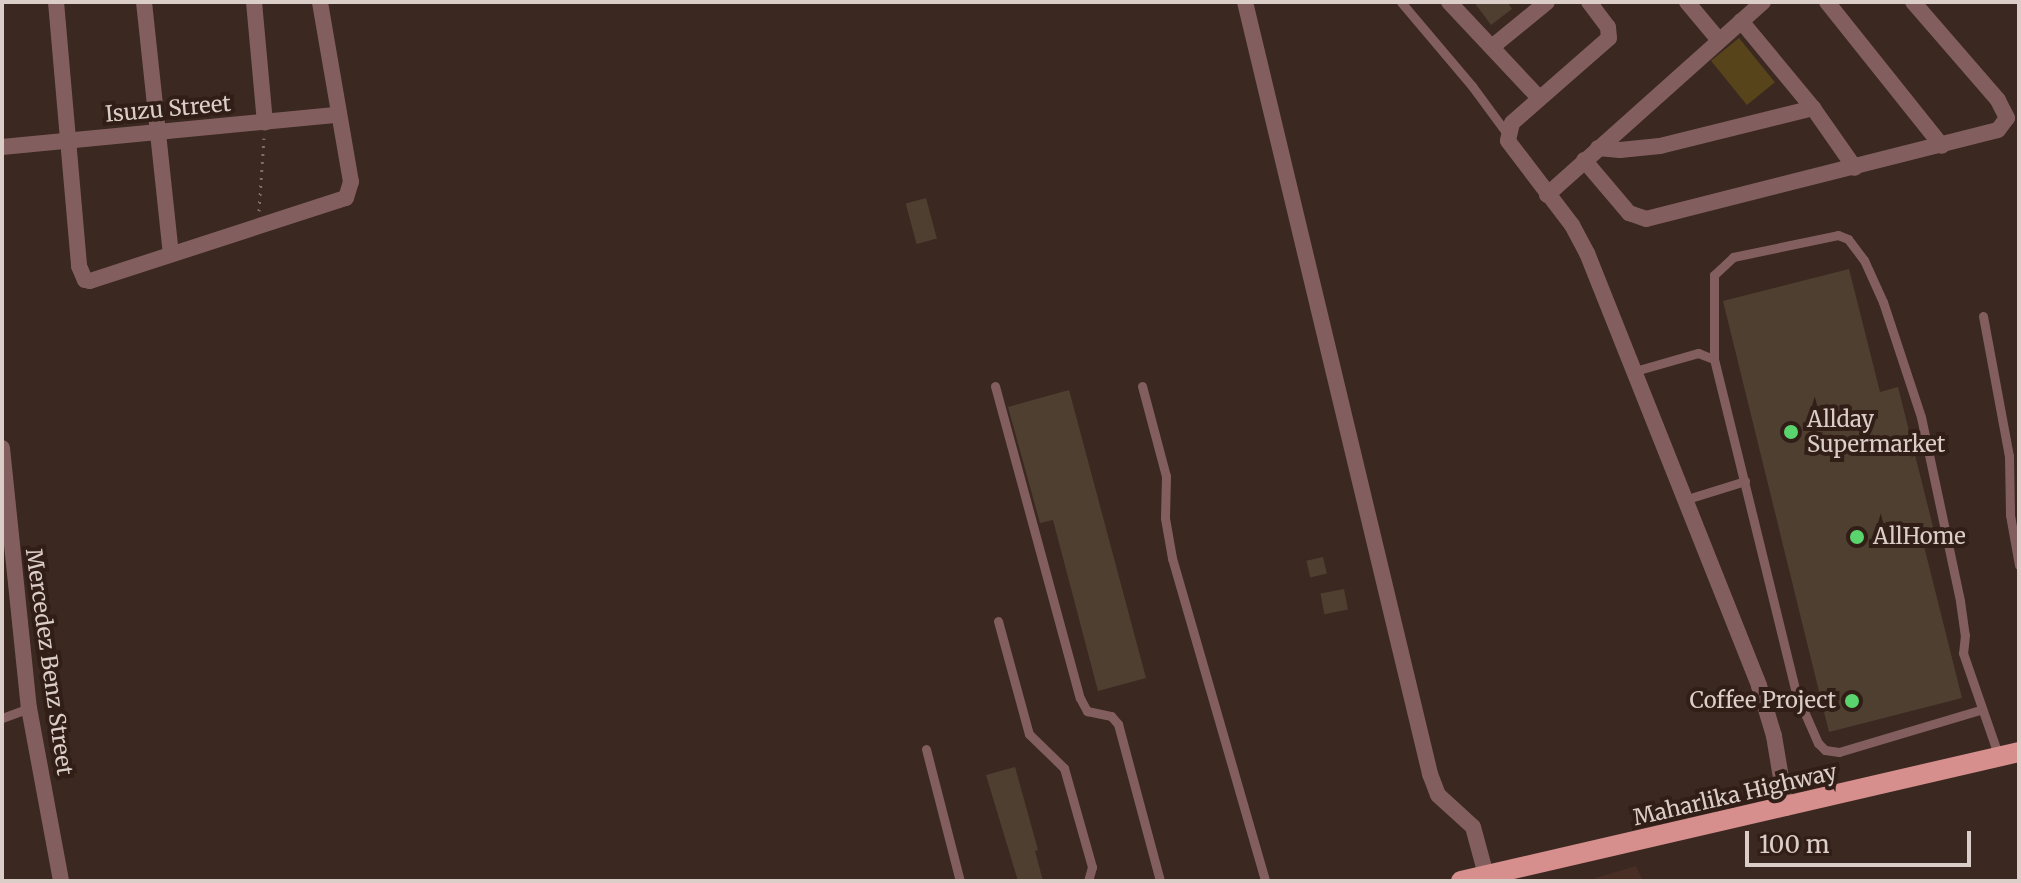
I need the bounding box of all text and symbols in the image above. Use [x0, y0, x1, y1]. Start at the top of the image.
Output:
street label: Isuzu Street [104, 90, 232, 128]
place label: Allday Supermarket [1807, 406, 1945, 458]
marker: Allday Supermarket [1782, 423, 1800, 441]
place label: AllHome [1873, 524, 1966, 550]
marker: AllHome [1848, 528, 1866, 546]
street label: Mercedez Benz Street [20, 547, 78, 777]
place label: Coffee Project [1690, 688, 1836, 714]
marker: Coffee Project [1843, 692, 1861, 710]
street label: Maharlika Highway [1631, 759, 1839, 831]
scale bar [1749, 815, 1975, 865]
text: 100 m [1759, 829, 1829, 860]

